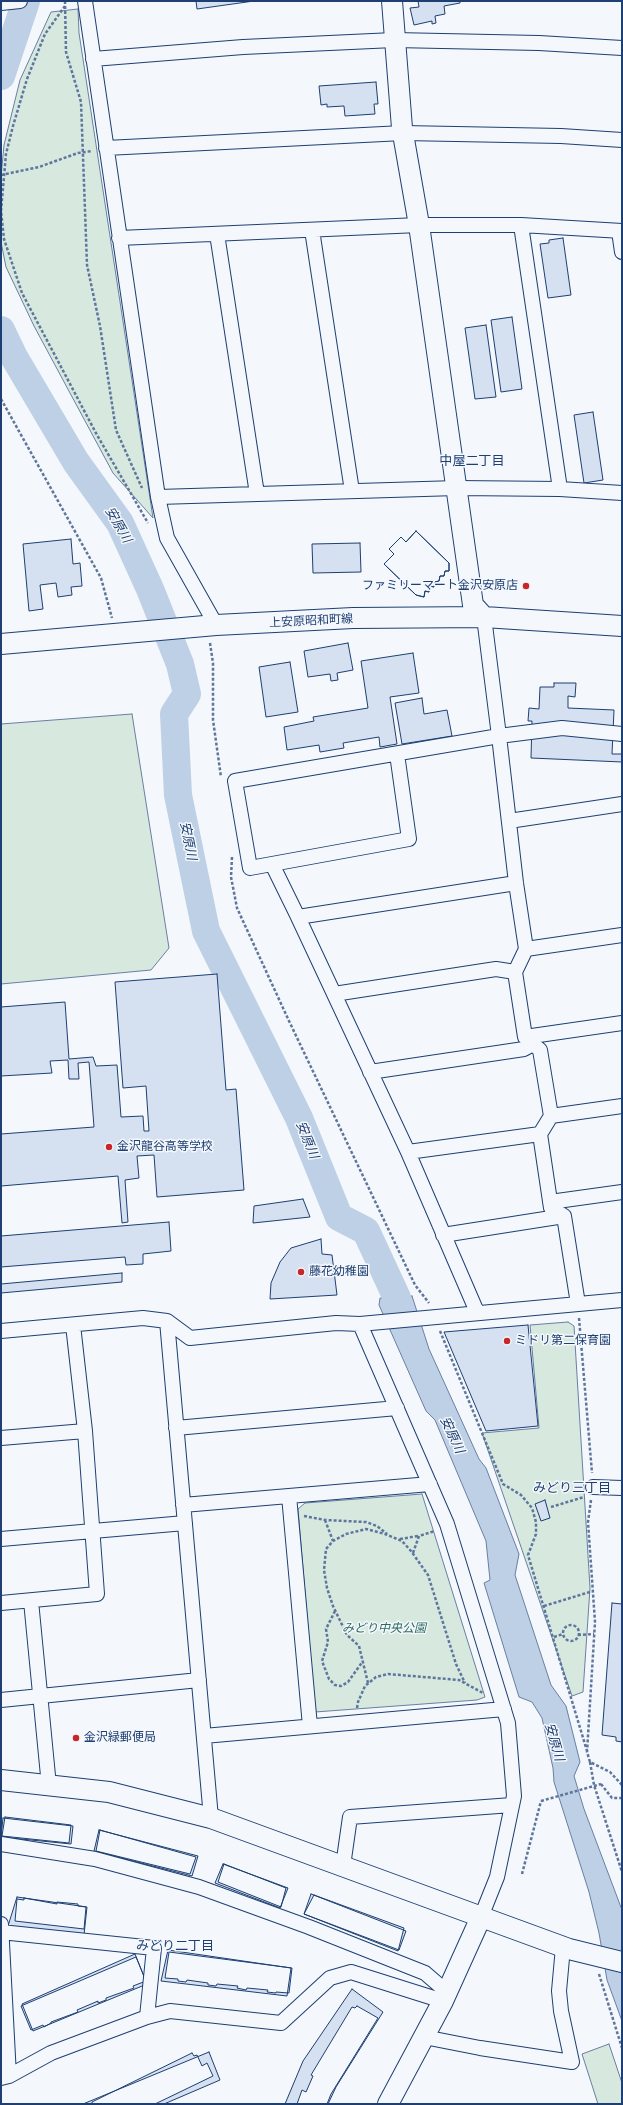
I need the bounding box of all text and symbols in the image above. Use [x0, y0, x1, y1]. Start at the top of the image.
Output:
district label: 中屋二丁目 [440, 453, 504, 469]
water label: 安原川 [101, 504, 135, 546]
place label: ファミリーマート金沢安原店 [362, 579, 518, 593]
marker: ファミリーマート金沢安原店 [521, 581, 531, 591]
street label: 上安原昭和町線 [269, 612, 353, 630]
water label: 安原川 [177, 820, 199, 862]
water label: 安原川 [292, 1119, 322, 1161]
place label: 金沢龍谷高等学校 [117, 1140, 213, 1154]
marker: 金沢龍谷高等学校 [104, 1142, 114, 1152]
place label: 藤花幼稚園 [309, 1265, 369, 1279]
marker: 藤花幼稚園 [296, 1267, 306, 1277]
place label: ミドリ第二保育園 [515, 1334, 611, 1348]
marker: ミドリ第二保育園 [502, 1336, 512, 1346]
water label: 安原川 [437, 1414, 467, 1456]
district label: みどり三丁目 [533, 1480, 611, 1496]
park label: みどり中央公園 [342, 1622, 426, 1636]
water label: 安原川 [541, 1721, 567, 1763]
place label: 金沢緑郵便局 [84, 1731, 156, 1745]
marker: 金沢緑郵便局 [71, 1733, 81, 1743]
district label: みどり二丁目 [136, 1938, 214, 1954]

